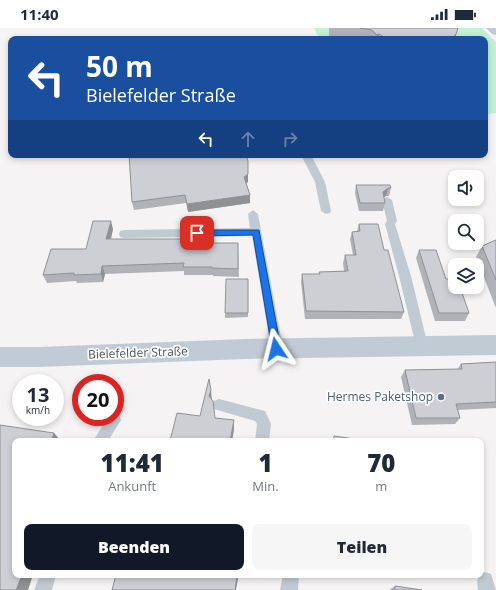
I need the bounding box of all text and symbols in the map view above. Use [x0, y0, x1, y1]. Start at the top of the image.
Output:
text: 11:40 [20, 4, 59, 24]
text: 50 m [86, 47, 153, 85]
icon: left [20, 52, 72, 104]
text: Bielefelder Straße [86, 83, 236, 107]
icon: left [195, 128, 217, 150]
icon: ahead [237, 128, 259, 150]
icon: right [279, 128, 301, 150]
map controls [448, 170, 484, 294]
button: sound [448, 170, 484, 206]
button: search [448, 214, 484, 250]
pin [180, 216, 214, 250]
icon: arrive [186, 222, 208, 244]
button: layers [448, 258, 484, 294]
position arrow [255, 328, 297, 370]
street label: Bielefelder Straße [88, 342, 188, 363]
speed limit sign: 20 [72, 374, 124, 426]
text: 13 [27, 381, 49, 408]
place label: Hermes Paketshop [327, 388, 433, 405]
marker: Hermes Paketshop [436, 392, 446, 402]
text: km/h [26, 403, 50, 417]
text: 11:41 [101, 446, 164, 479]
text: 1 [259, 446, 273, 479]
text: 70 [367, 446, 395, 479]
text: Ankunft [108, 477, 156, 495]
text: Min. [252, 477, 279, 495]
text: m [375, 477, 387, 495]
button: Beenden [24, 524, 244, 570]
button: Teilen [252, 524, 472, 570]

